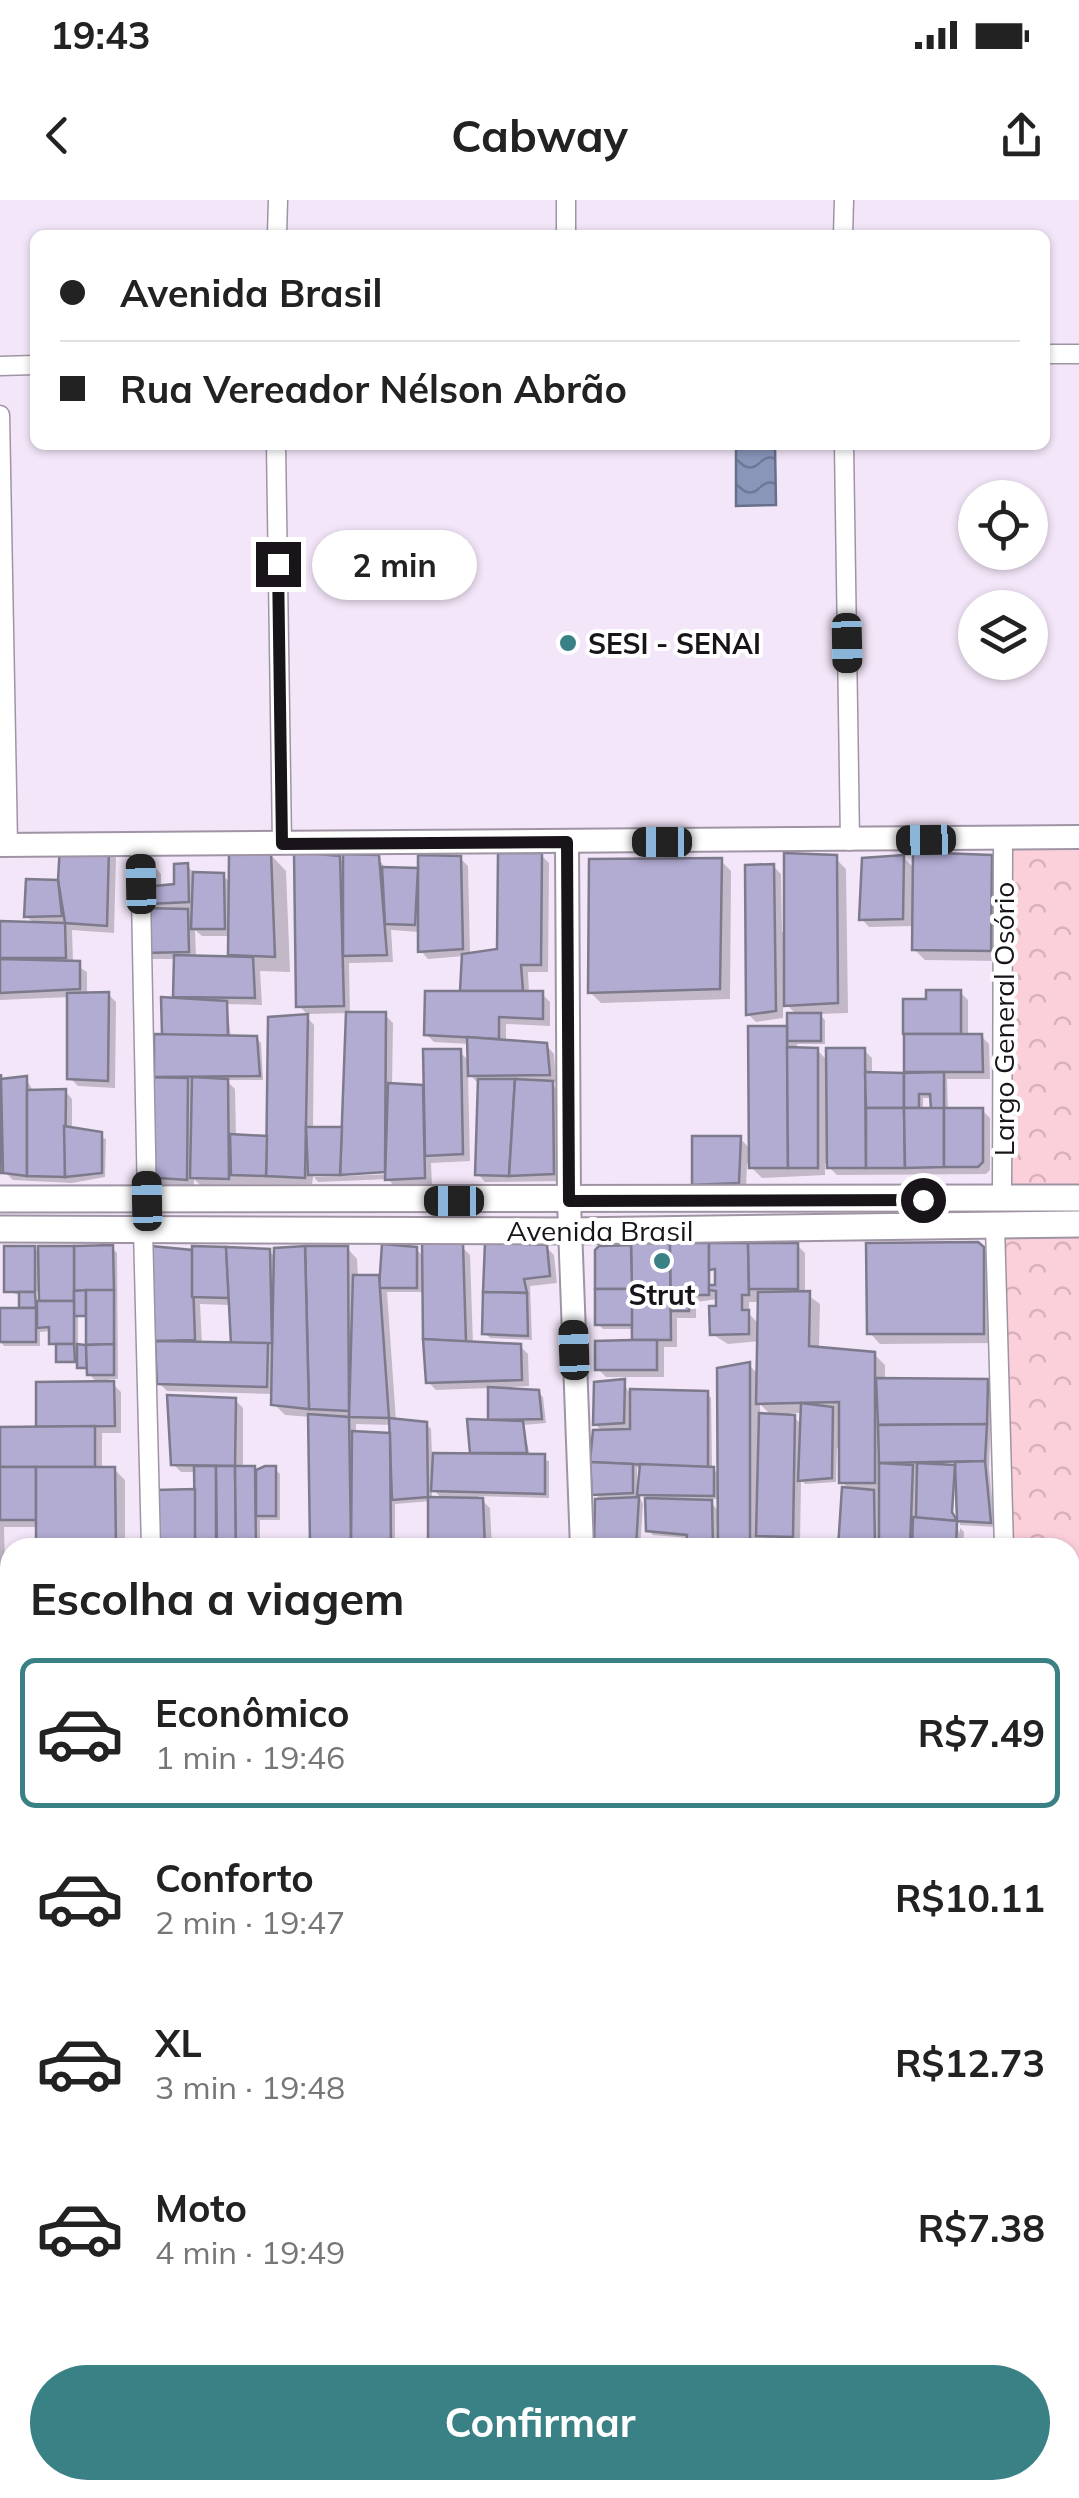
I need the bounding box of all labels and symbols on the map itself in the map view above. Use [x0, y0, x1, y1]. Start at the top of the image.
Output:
callout: 2 min [313, 529, 478, 599]
route end [256, 542, 301, 587]
car [831, 613, 863, 673]
place label: SESI - SENAI [588, 626, 761, 661]
marker: SESI - SENAI [557, 632, 579, 654]
car [896, 824, 956, 856]
car [632, 827, 692, 857]
car [125, 854, 157, 914]
street label: Largo General Osório [986, 882, 1021, 1156]
car [131, 1171, 163, 1231]
route start [901, 1178, 946, 1223]
car [424, 1186, 484, 1216]
street label: Avenida Brasil [507, 1213, 693, 1248]
marker: Strut [651, 1250, 673, 1272]
place label: Strut [629, 1277, 696, 1312]
car [558, 1319, 590, 1381]

